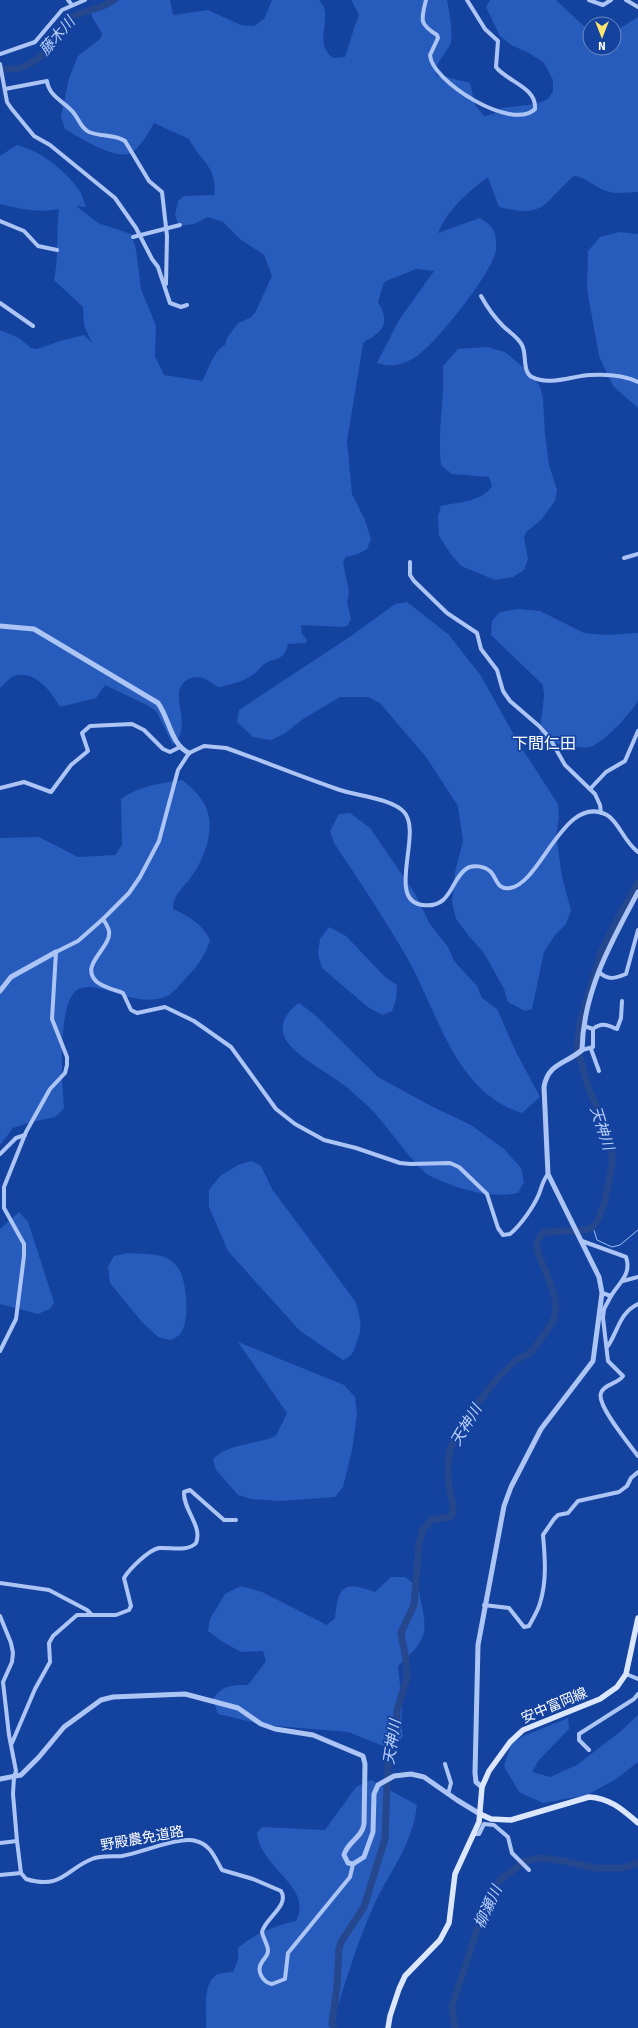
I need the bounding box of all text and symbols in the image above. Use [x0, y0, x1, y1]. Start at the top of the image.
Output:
water label: 藤木川 [35, 12, 80, 59]
north arrow [582, 16, 622, 56]
text: N [598, 39, 606, 52]
district label: 下間仁田 [512, 734, 576, 754]
water label: 天神川 [586, 1104, 618, 1154]
water label: 天神川 [447, 1399, 486, 1449]
street label: 安中富岡線 [519, 1684, 590, 1727]
water label: 天神川 [380, 1716, 405, 1766]
street label: 野殿農免道路 [99, 1823, 185, 1854]
water label: 柳瀬川 [470, 1881, 507, 1931]

